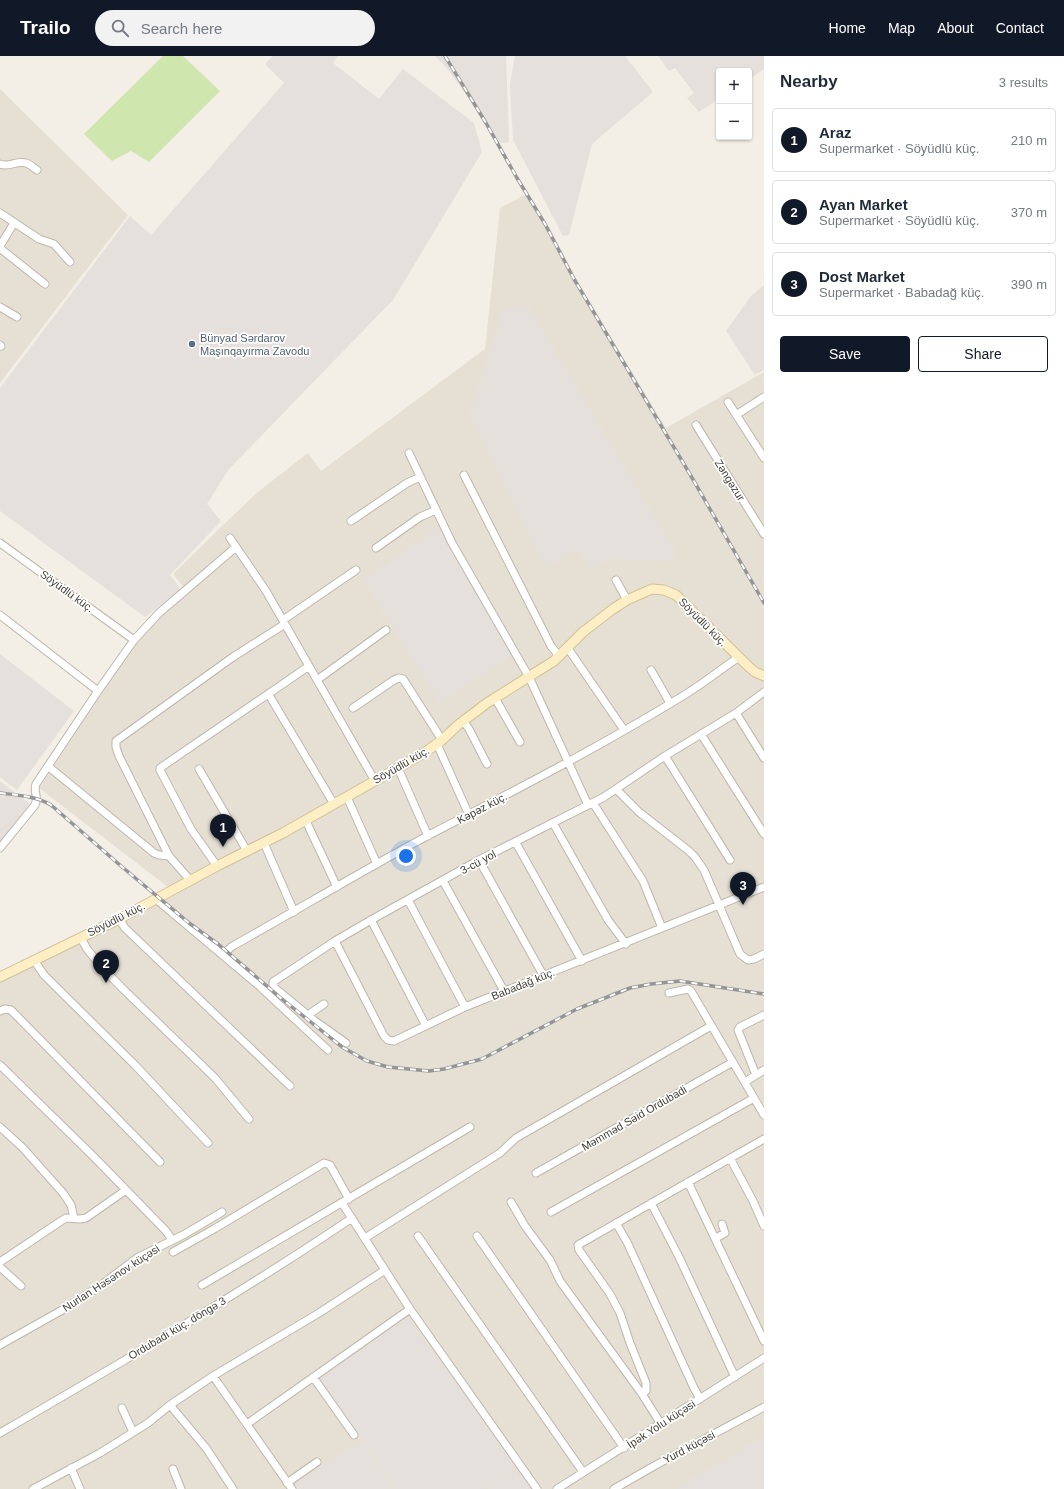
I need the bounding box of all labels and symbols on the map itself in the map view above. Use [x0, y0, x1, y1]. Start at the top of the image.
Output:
place label: Bünyad Sərdarov Maşınqayırma Zavodu [200, 332, 309, 357]
marker: Bünyad Sərdarov Maşınqayırma Zavodu [187, 339, 197, 349]
street label: Zəngəzur [713, 457, 748, 503]
street label: Söyüdlü küç. [38, 568, 96, 614]
street label: Söyüdlü küç. [676, 595, 730, 649]
street label: Söyüdlü küç. [371, 744, 431, 786]
street label: Kəpəz küç. [455, 790, 509, 826]
pin: 1 [210, 814, 236, 847]
your location [396, 846, 416, 866]
street label: 3-cü yol [458, 848, 498, 876]
pin: 3 [730, 872, 756, 905]
street label: Söyüdlü küç. [85, 899, 147, 939]
pin: 2 [93, 950, 119, 983]
street label: Babadağ küç. [490, 966, 556, 1002]
street label: Məmməd Səid Ordubadi [579, 1083, 689, 1153]
street label: Nurlan Həsənov küçəsi [60, 1242, 162, 1314]
street label: Ordubadi küç. döngə 3 [126, 1294, 228, 1362]
street label: İpək Yolu küçəsi [625, 1397, 697, 1451]
street label: Yurd küçəsi [661, 1428, 717, 1466]

